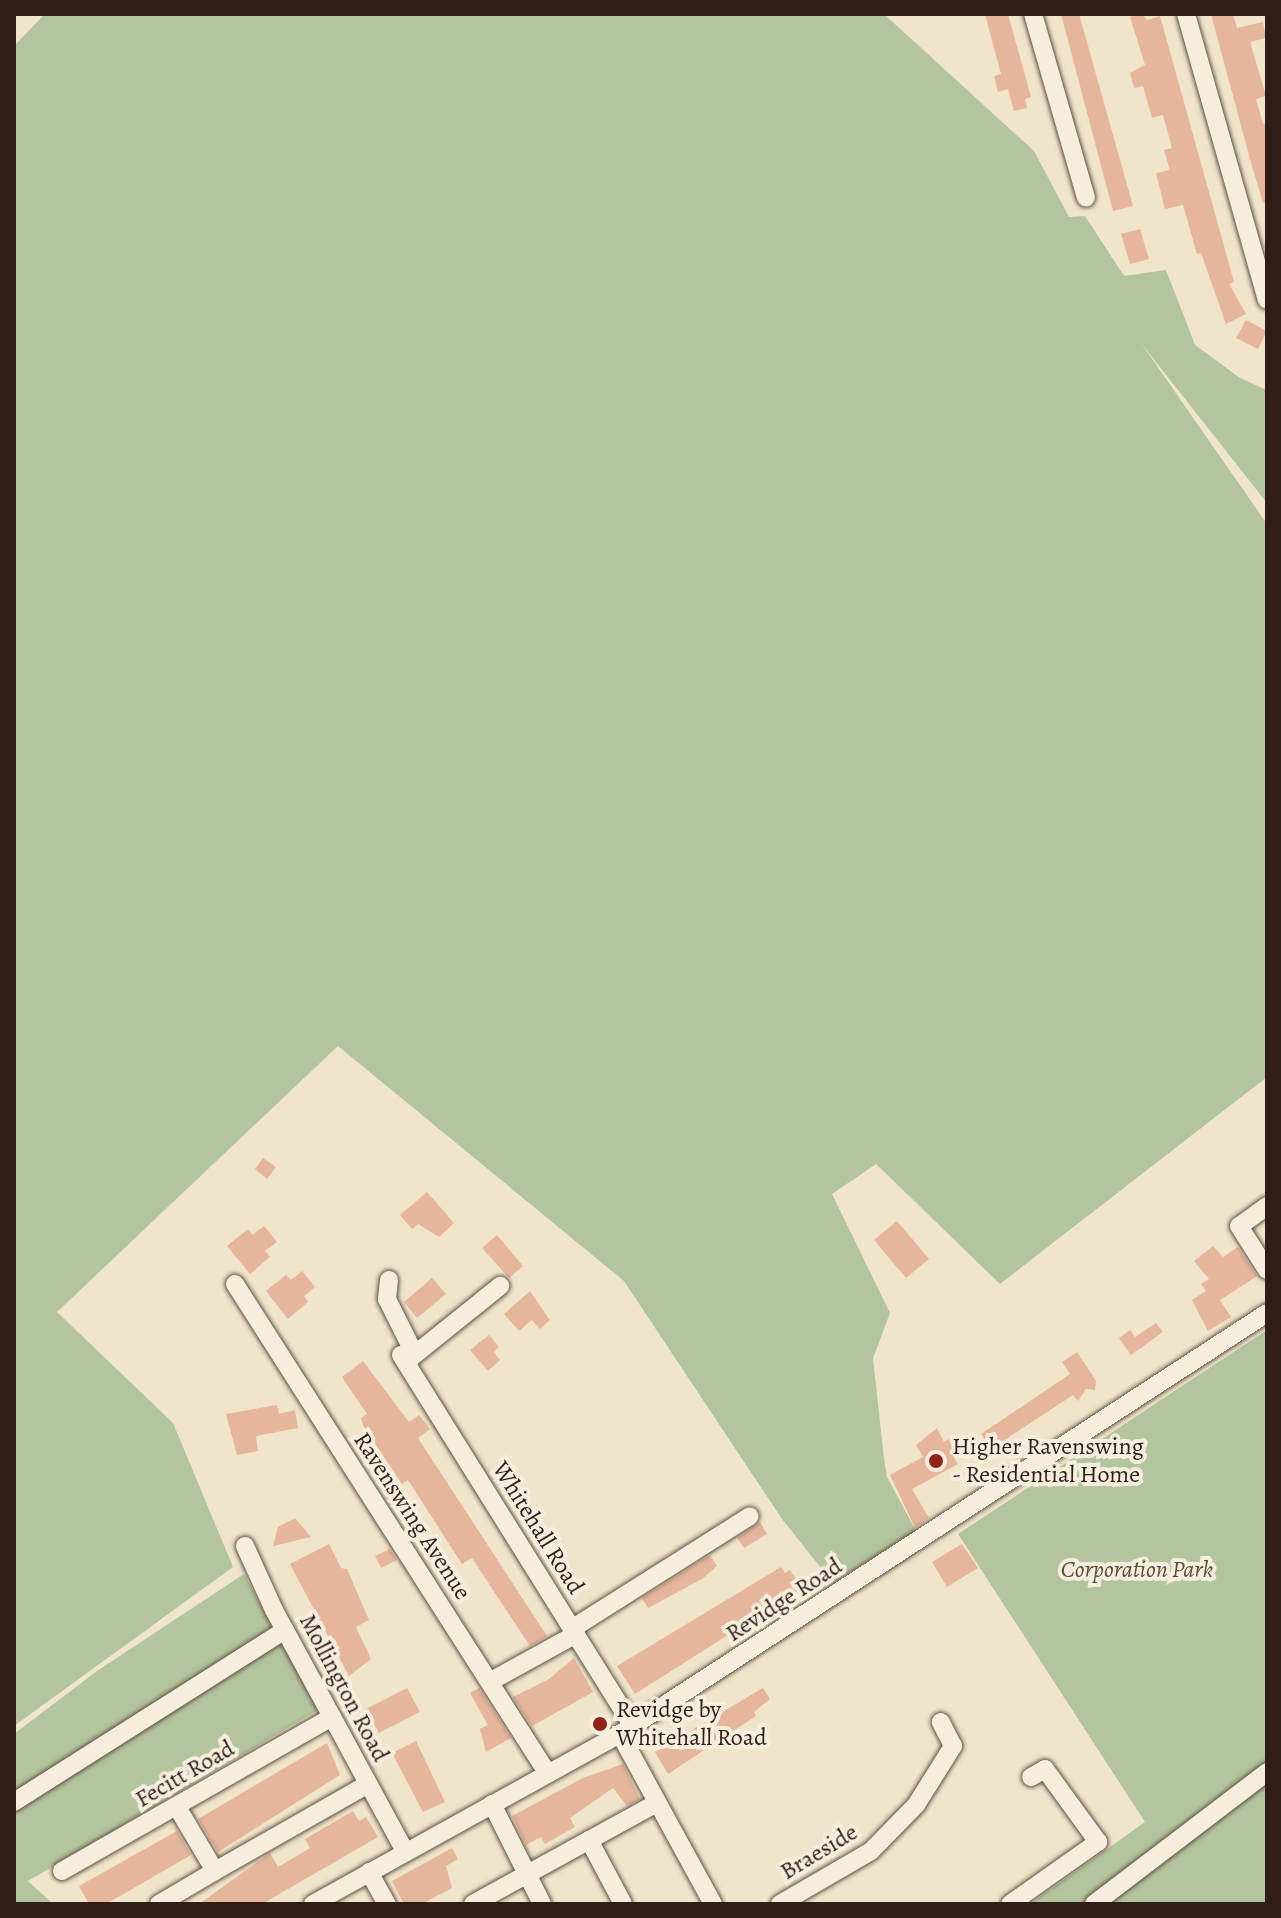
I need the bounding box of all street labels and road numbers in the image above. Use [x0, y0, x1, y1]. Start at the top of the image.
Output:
street label: Ravenswing Avenue [347, 1427, 477, 1605]
street label: Whitehall Road [486, 1456, 590, 1600]
street label: Revidge Road [721, 1552, 847, 1648]
street label: Mollington Road [293, 1609, 395, 1767]
street label: Fecitt Road [130, 1734, 240, 1814]
street label: Braeside [775, 1818, 863, 1886]

